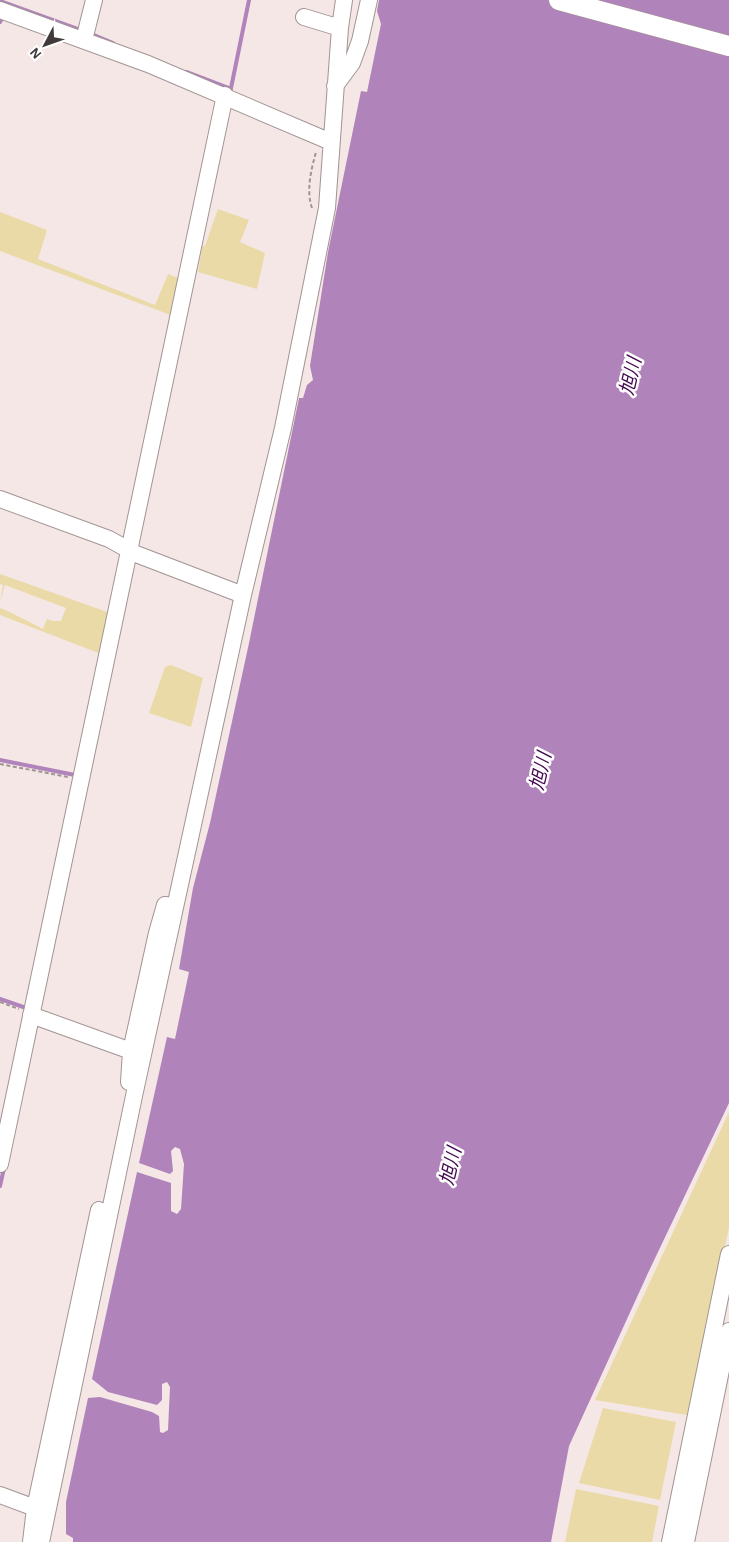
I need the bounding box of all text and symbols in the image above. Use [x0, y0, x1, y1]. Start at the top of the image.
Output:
north arrow [20, 20, 70, 70]
text: N [27, 45, 44, 61]
water label: 旭川 [617, 354, 645, 397]
water label: 旭川 [527, 749, 555, 792]
water label: 旭川 [437, 1144, 465, 1187]

